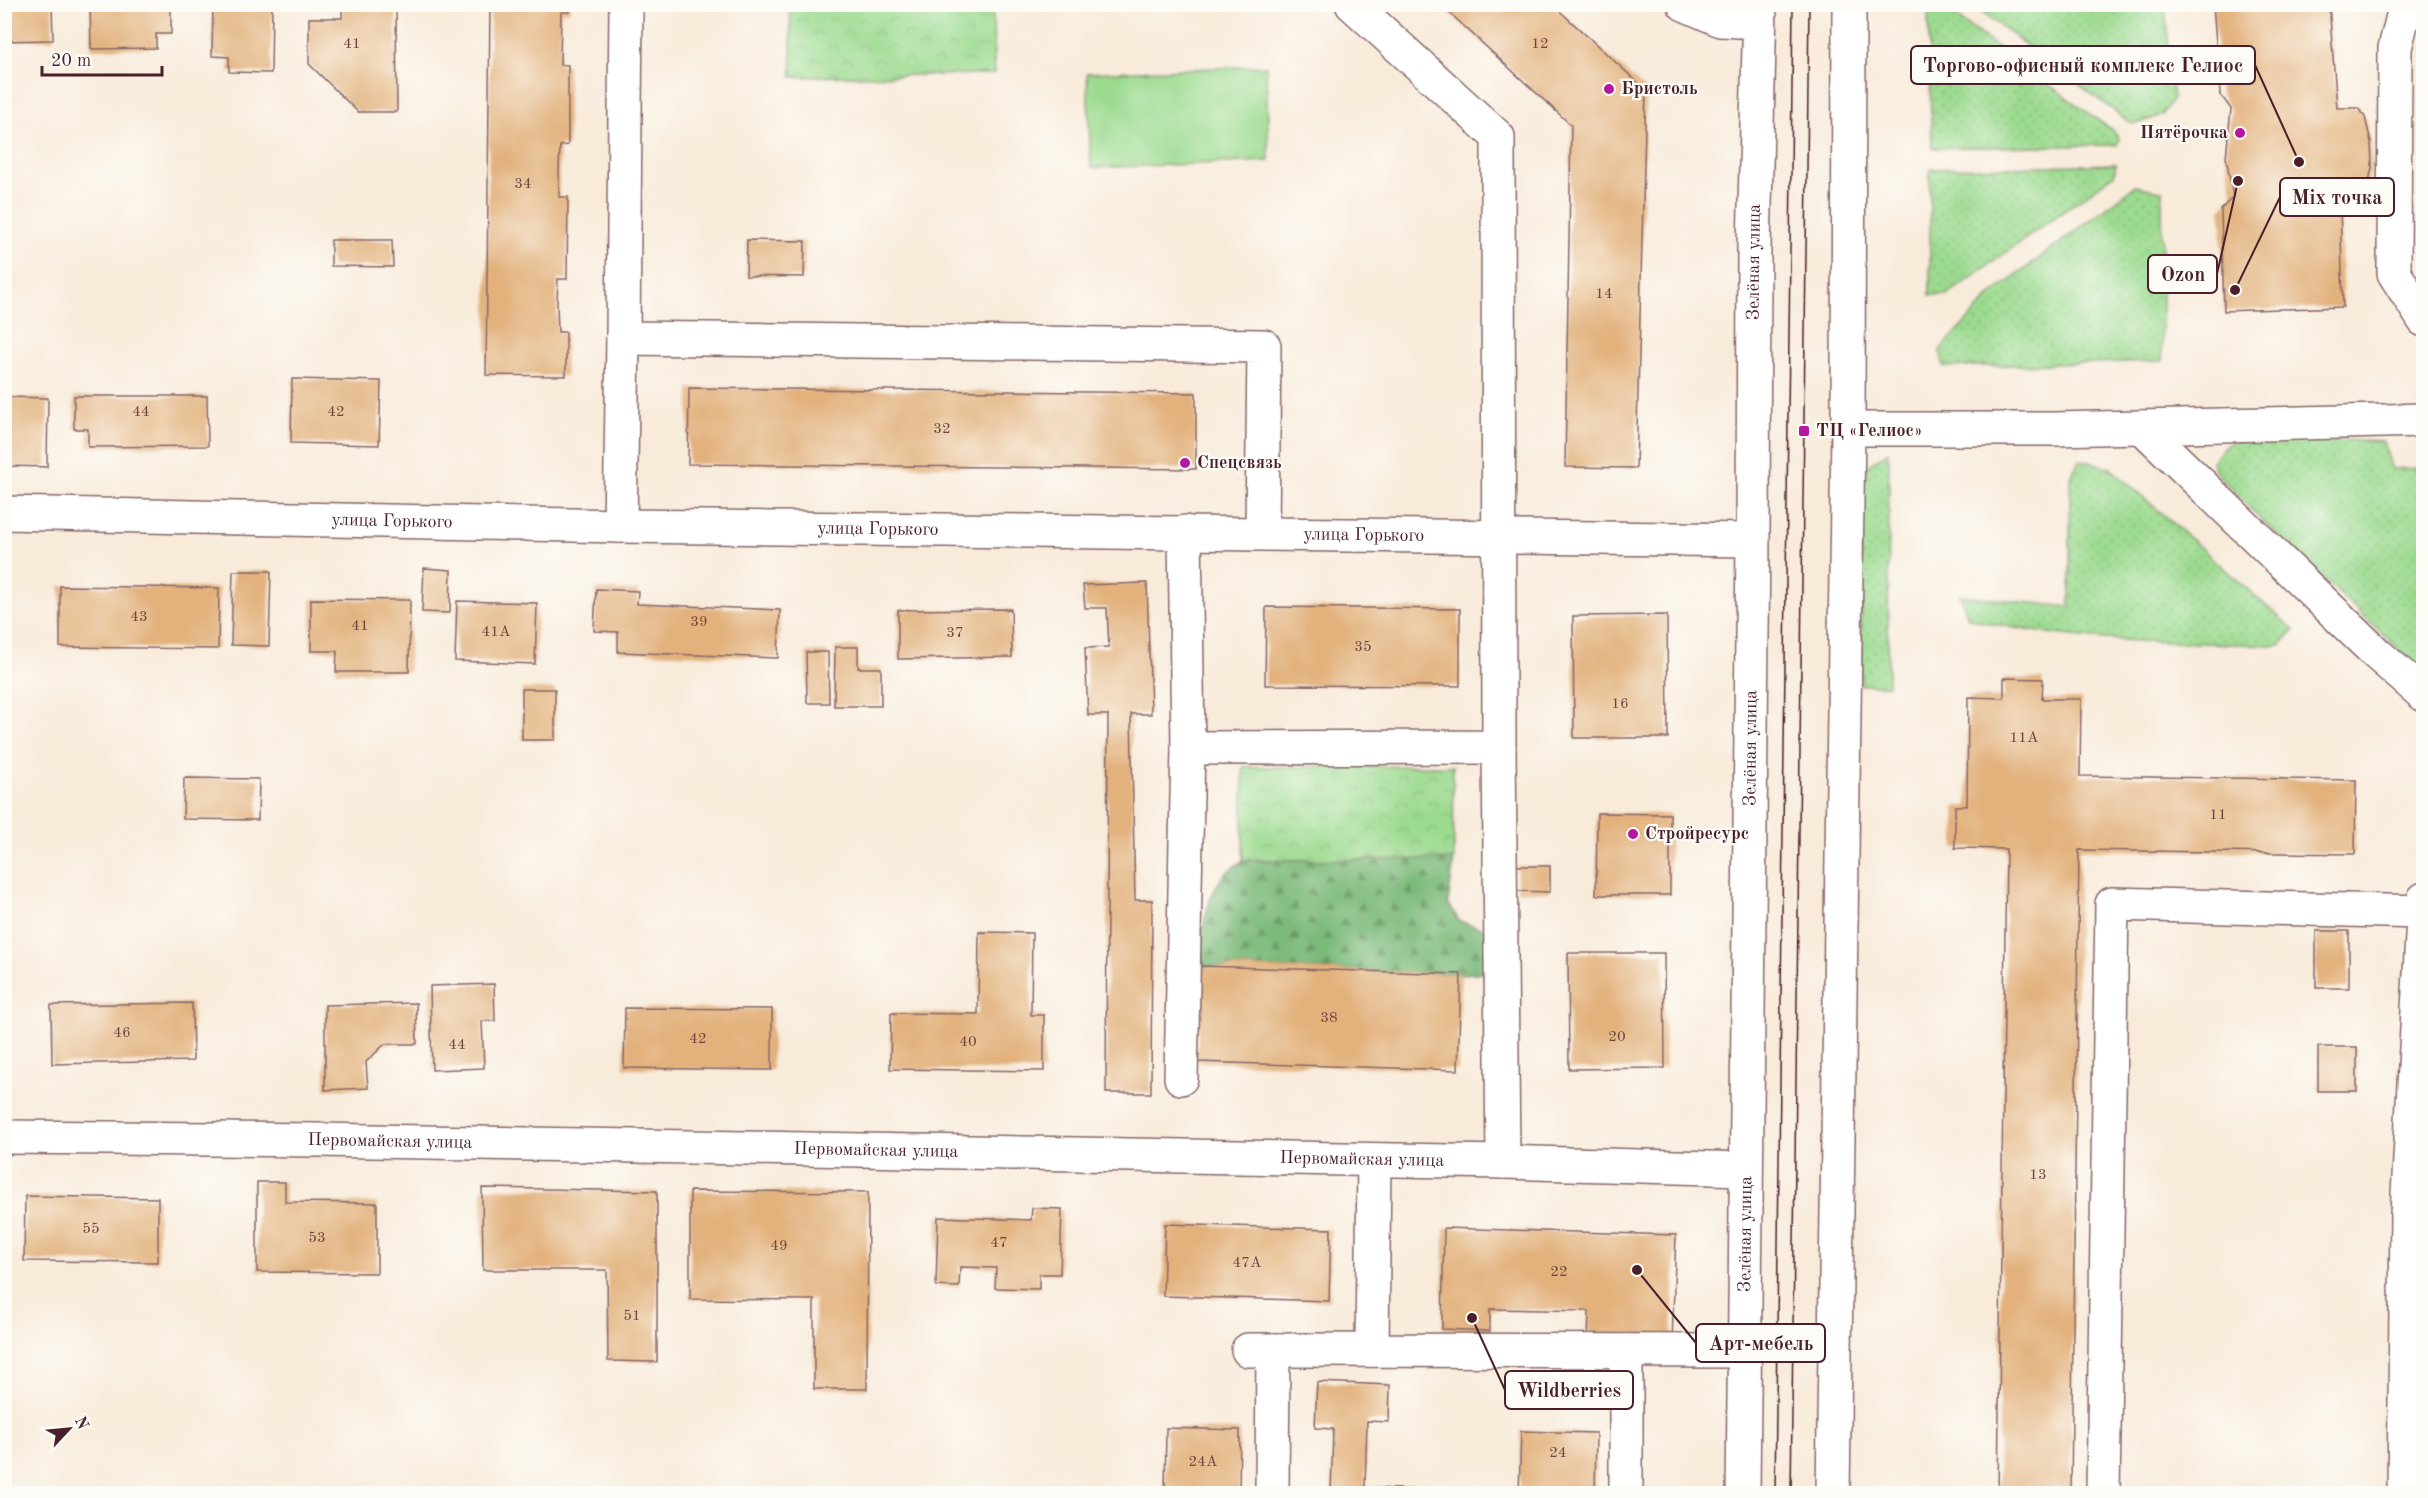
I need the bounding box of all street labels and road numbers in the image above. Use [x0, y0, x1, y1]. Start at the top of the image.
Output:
street label: Зелёная улица [1745, 204, 1764, 320]
street label: улица Горького [331, 511, 453, 531]
street label: улица Горького [817, 519, 939, 539]
street label: улица Горького [1303, 525, 1425, 545]
street label: Зелёная улица [1741, 690, 1760, 806]
street label: Первомайская улица [308, 1131, 473, 1152]
street label: Первомайская улица [793, 1140, 958, 1161]
street label: Первомайская улица [1279, 1149, 1444, 1170]
street label: Зелёная улица [1736, 1176, 1755, 1292]

